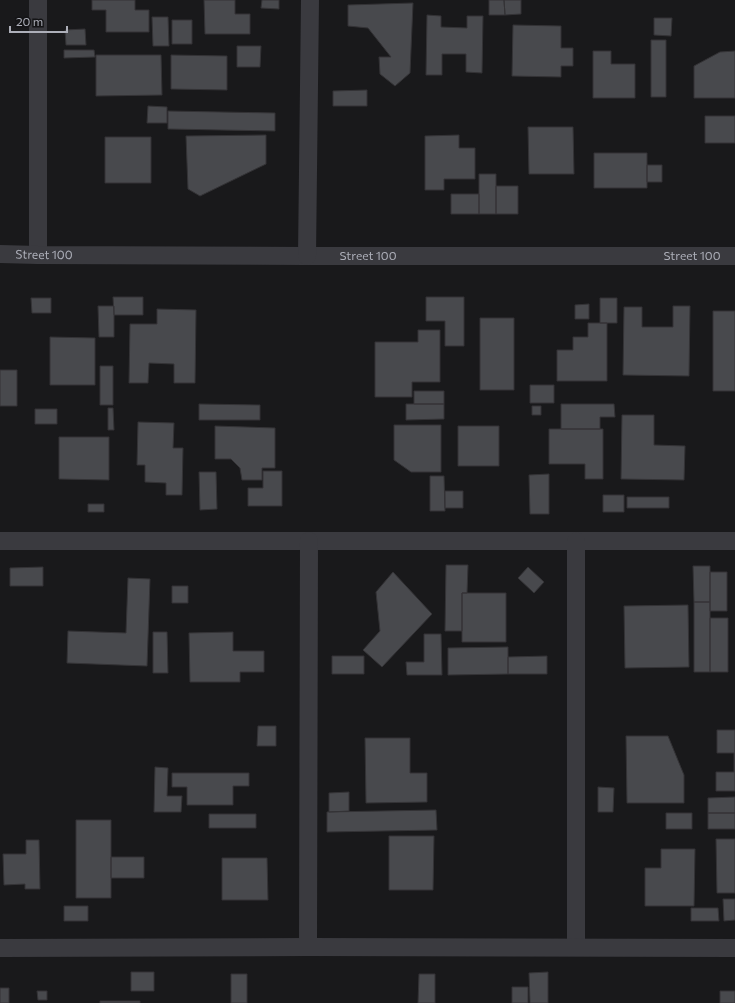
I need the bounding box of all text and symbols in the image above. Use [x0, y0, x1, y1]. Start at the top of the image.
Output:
scale bar [10, 8, 67, 34]
text: 20 m [16, 14, 43, 28]
street label: Street 100 [15, 246, 73, 261]
street label: Street 100 [339, 248, 397, 262]
street label: Street 100 [663, 248, 721, 262]

